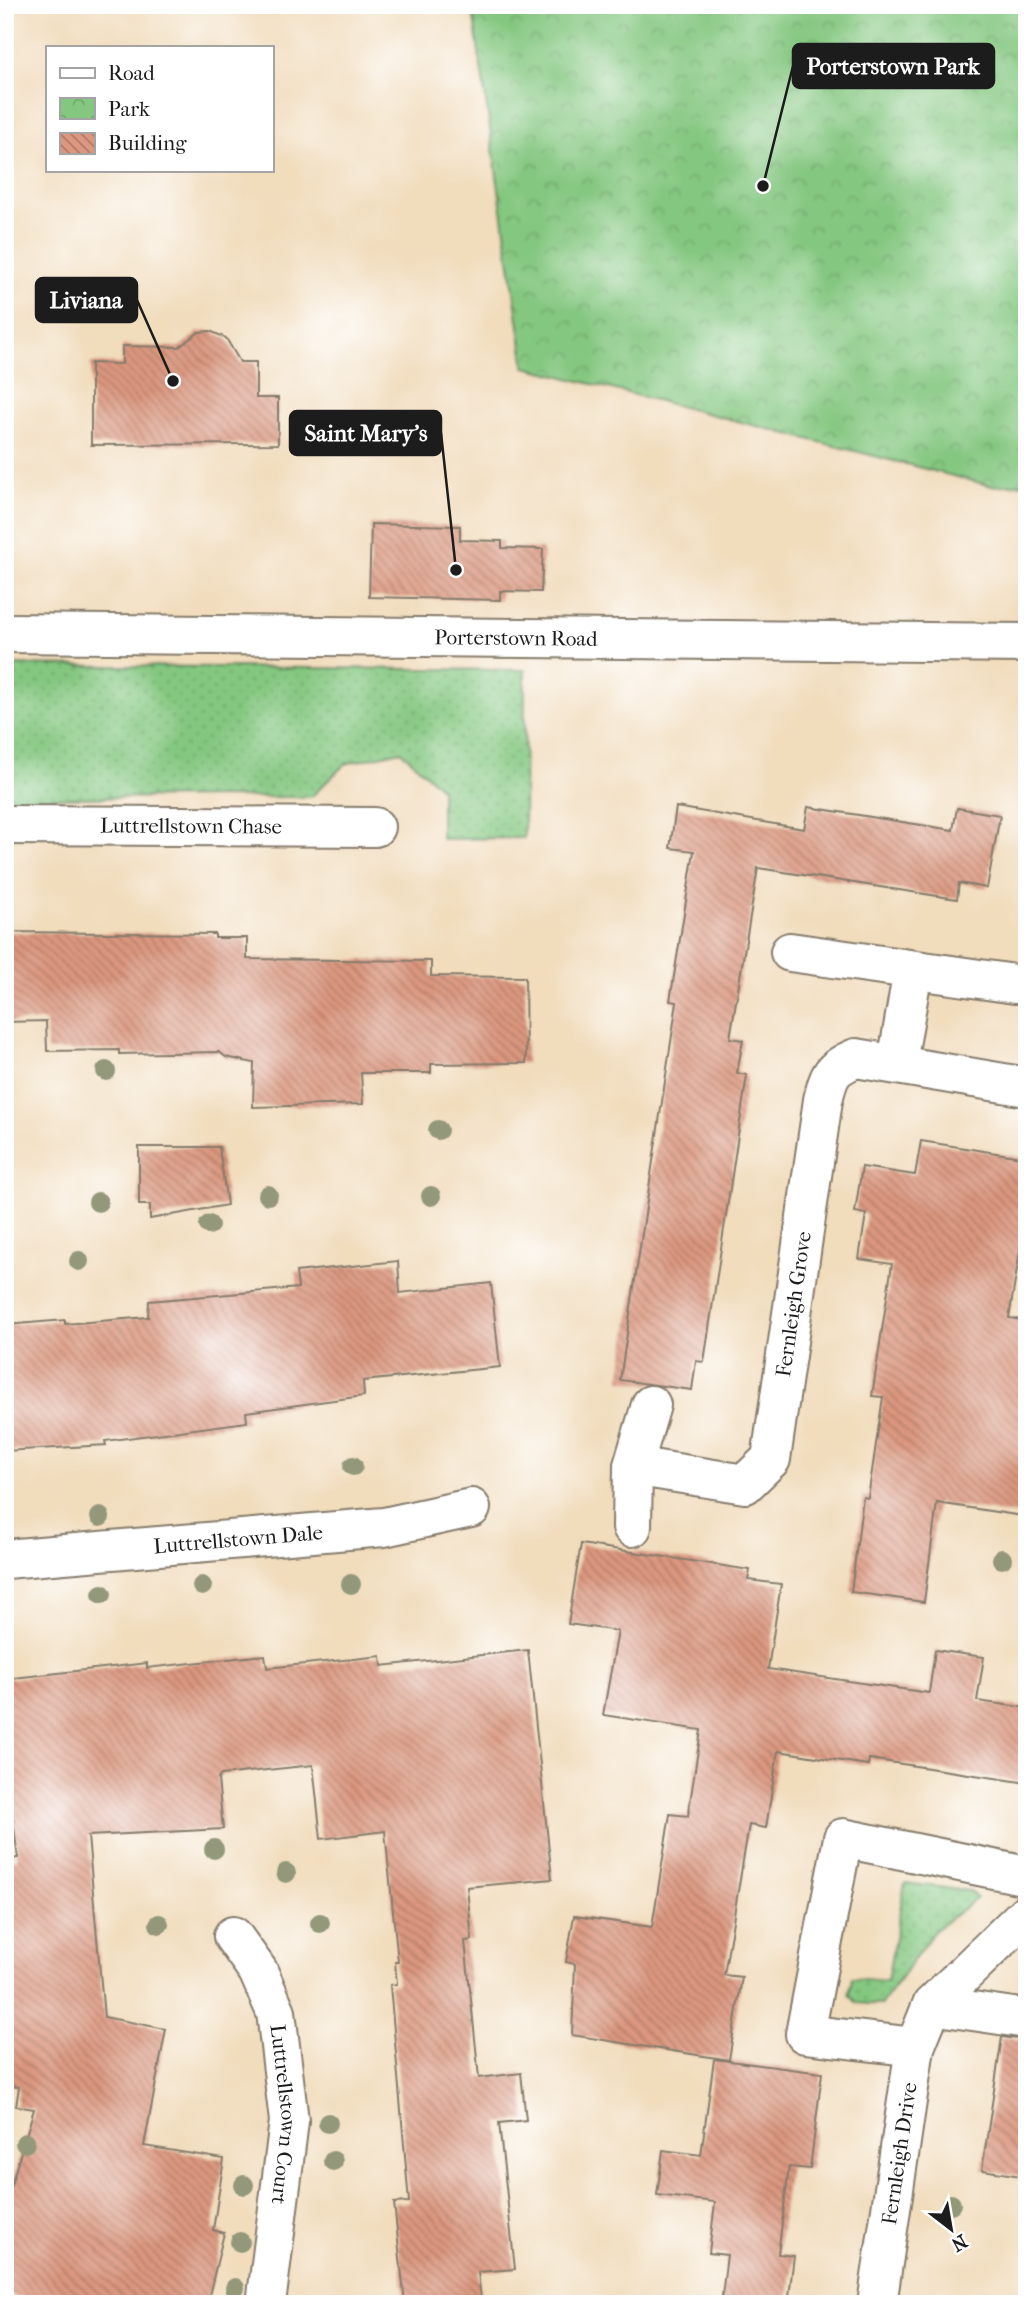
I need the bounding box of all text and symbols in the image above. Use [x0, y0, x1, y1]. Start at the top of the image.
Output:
callout: Porterstown Park [793, 44, 994, 88]
legend [46, 46, 273, 172]
text: Porterstown Park [806, 53, 981, 80]
text: Road [108, 61, 155, 85]
text: Park [108, 97, 150, 121]
text: Building [108, 131, 187, 155]
callout: Liviana [36, 278, 137, 322]
text: Liviana [49, 287, 124, 314]
callout: Saint Mary's [290, 411, 441, 455]
text: Saint Mary's [304, 420, 428, 447]
street label: Porterstown Road [434, 625, 598, 651]
street label: Luttrellstown Chase [100, 814, 282, 838]
street label: Fernleigh Grove [771, 1230, 816, 1379]
street label: Luttrellstown Dale [153, 1520, 324, 1558]
street label: Luttrellstown Court [266, 2023, 301, 2206]
street label: Fernleigh Drive [877, 2081, 922, 2226]
north arrow [916, 2194, 986, 2264]
text: N [947, 2230, 971, 2256]

